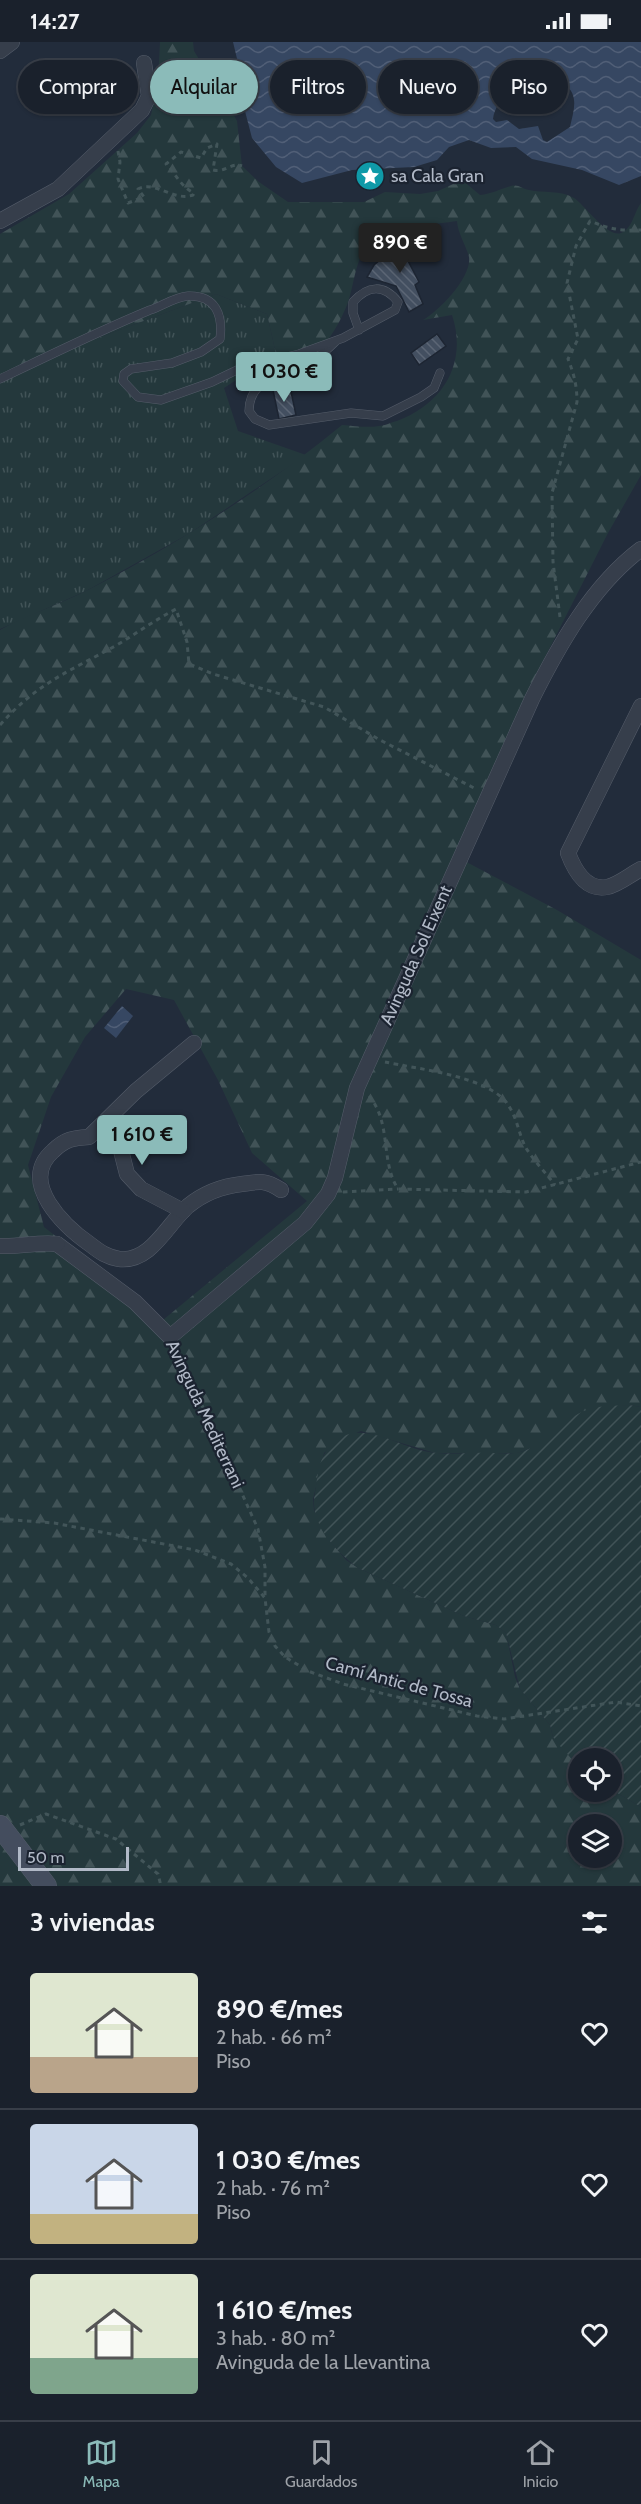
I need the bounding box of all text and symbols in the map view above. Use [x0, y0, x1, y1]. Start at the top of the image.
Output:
text: 14:27 [30, 8, 80, 35]
chip: Comprar [18, 60, 138, 114]
chip: Alquilar [150, 60, 258, 114]
chip: Filtros [270, 60, 366, 114]
chip: Nuevo [378, 60, 478, 114]
chip: Piso [490, 60, 568, 114]
place icon: sa Cala Gran [354, 160, 386, 192]
place label: sa Cala Gran [391, 165, 484, 187]
pin: 890 € [358, 223, 442, 274]
text: 890 € [373, 230, 427, 254]
pin: 1 030 € [229, 352, 339, 403]
text: 1 030 € [250, 359, 318, 383]
street label: Avinguda Sol Eixent [375, 882, 457, 1028]
pin: 1 610 € [87, 1115, 197, 1166]
text: 1 610 € [111, 1122, 173, 1146]
street label: Avinguda Mediterrani [161, 1337, 249, 1491]
street label: Camí Antic de Tossa [323, 1652, 475, 1712]
map controls [568, 1748, 622, 1868]
button: locate [568, 1748, 622, 1802]
button: layers [568, 1814, 622, 1868]
scale bar [18, 1844, 129, 1872]
text: 50 m [27, 1848, 64, 1867]
text: 3 viviendas [30, 1906, 155, 1938]
icon: filters [578, 1906, 611, 1939]
text: 890 €/mes [216, 1993, 343, 2025]
icon: home [78, 1997, 150, 2069]
icon: heart [578, 2017, 611, 2050]
text: 2 hab. · 66 m² [216, 2025, 332, 2049]
text: Piso [216, 2049, 251, 2073]
text: 1 030 €/mes [216, 2144, 360, 2176]
icon: home [78, 2148, 150, 2220]
icon: heart [578, 2168, 611, 2201]
text: 2 hab. · 76 m² [216, 2176, 330, 2200]
text: Piso [216, 2200, 251, 2224]
text: 1 610 €/mes [216, 2294, 352, 2326]
icon: home [78, 2298, 150, 2370]
icon: heart [578, 2318, 611, 2351]
text: 3 hab. · 80 m² [216, 2326, 335, 2350]
text: Avinguda de la Llevantina [216, 2350, 430, 2374]
tab: Mapa [83, 2436, 120, 2491]
tab: Guardados [285, 2436, 357, 2491]
tab: Inicio [523, 2436, 558, 2491]

